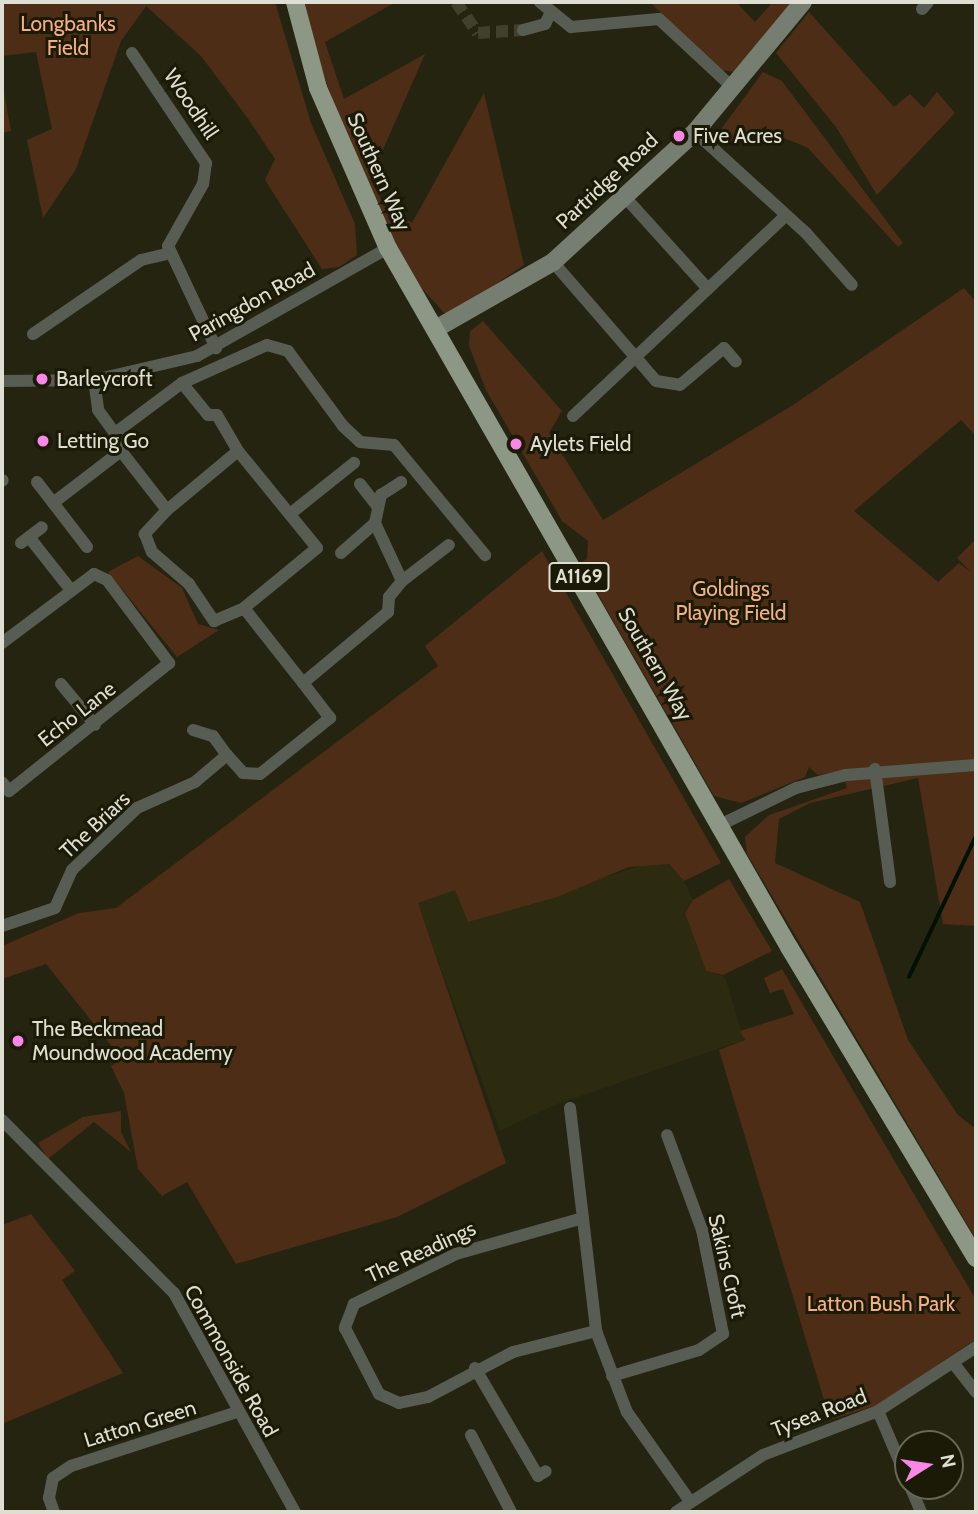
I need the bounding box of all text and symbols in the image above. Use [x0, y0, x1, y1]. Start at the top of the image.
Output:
park label: Longbanks Field [20, 11, 116, 61]
street label: Woodhill [158, 64, 224, 144]
street label: Southern Way [342, 109, 416, 235]
place label: Five Acres [693, 123, 782, 149]
street label: Partridge Road [551, 128, 663, 234]
marker: Five Acres [671, 128, 687, 144]
street label: Paringdon Road [185, 257, 319, 347]
place label: Barleycroft [56, 366, 153, 392]
marker: Barleycroft [34, 371, 50, 387]
place label: Letting Go [57, 428, 149, 454]
place label: Aylets Field [530, 431, 631, 457]
marker: Letting Go [35, 433, 51, 449]
marker: Aylets Field [508, 436, 524, 452]
road number: A1169 [548, 562, 610, 592]
park label: Goldings Playing Field [675, 576, 787, 626]
street label: Southern Way [612, 603, 698, 725]
street label: Echo Lane [33, 676, 121, 752]
street label: The Briars [55, 786, 135, 864]
place label: The Beckmead Moundwood Academy [32, 1016, 233, 1066]
marker: The Beckmead Moundwood Academy [10, 1033, 26, 1049]
street label: Sakins Croft [703, 1212, 751, 1320]
street label: The Readings [362, 1216, 480, 1288]
street label: Commonside Road [179, 1280, 283, 1442]
park label: Latton Bush Park [807, 1291, 955, 1317]
street label: Tysea Road [768, 1383, 870, 1443]
street label: Latton Green [81, 1395, 199, 1453]
north arrow [894, 1430, 964, 1500]
text: N [935, 1452, 961, 1470]

